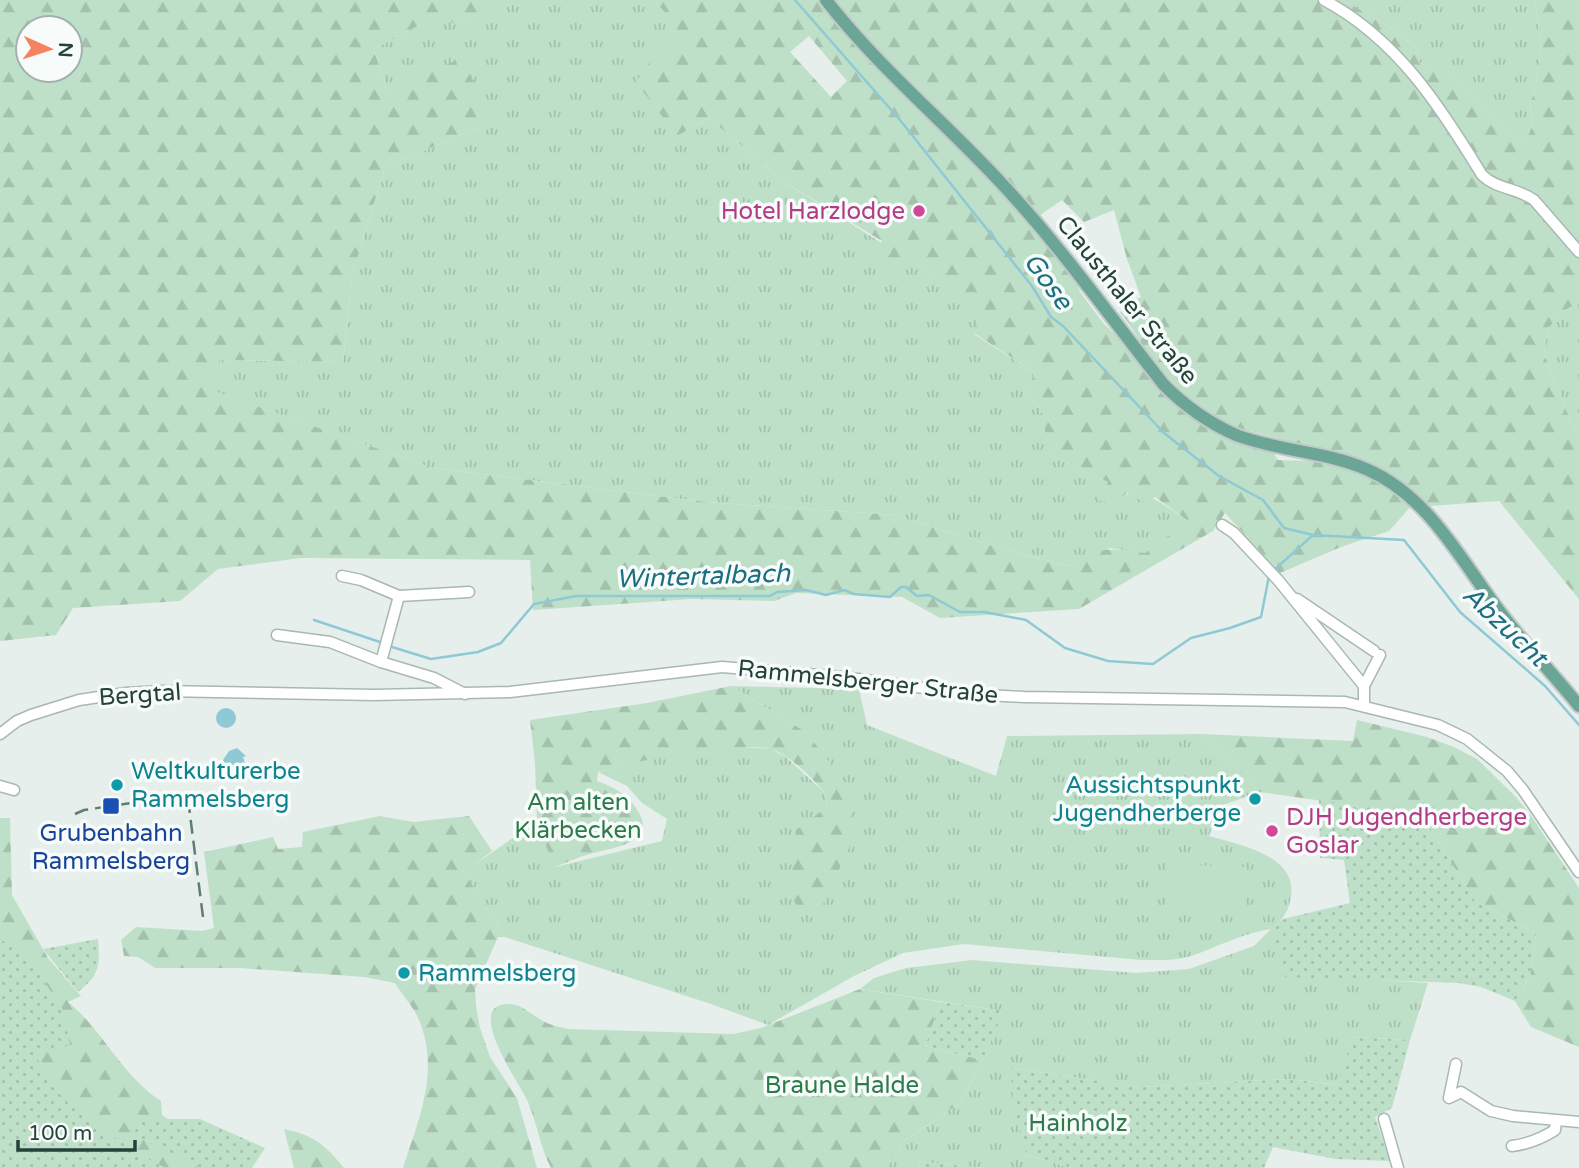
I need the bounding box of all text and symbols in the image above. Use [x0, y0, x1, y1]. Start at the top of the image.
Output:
north arrow [14, 14, 84, 84]
text: N [54, 42, 76, 58]
place label: Hotel Harzlodge [721, 197, 905, 226]
marker: Hotel Harzlodge [911, 203, 927, 219]
street label: Clausthaler Straße [1050, 210, 1204, 390]
water label: Gose [1017, 247, 1080, 317]
water label: Wintertalbach [615, 557, 792, 595]
water label: Abzucht [1456, 579, 1556, 675]
street label: Rammelsberger Straße [736, 654, 1000, 710]
street label: Bergtal [98, 678, 182, 712]
place label: Weltkulturerbe Rammelsberg [131, 757, 301, 814]
place label: Aussichtspunkt Jugendherberge [1053, 771, 1241, 828]
marker: Weltkulturerbe Rammelsberg [109, 777, 125, 793]
park label: Am alten Klärbecken [514, 788, 642, 845]
marker: Aussichtspunkt Jugendherberge [1247, 791, 1263, 807]
marker: Grubenbahn Rammelsberg [101, 796, 121, 816]
place label: DJH Jugendherberge Goslar [1286, 803, 1527, 860]
place label: Grubenbahn Rammelsberg [32, 819, 190, 876]
marker: DJH Jugendherberge Goslar [1264, 823, 1280, 839]
place label: Rammelsberg [418, 959, 576, 988]
marker: Rammelsberg [396, 965, 412, 981]
park label: Braune Halde [765, 1071, 919, 1100]
scale bar [18, 1108, 135, 1152]
park label: Hainholz [1028, 1109, 1128, 1138]
text: 100 m [28, 1121, 92, 1146]

